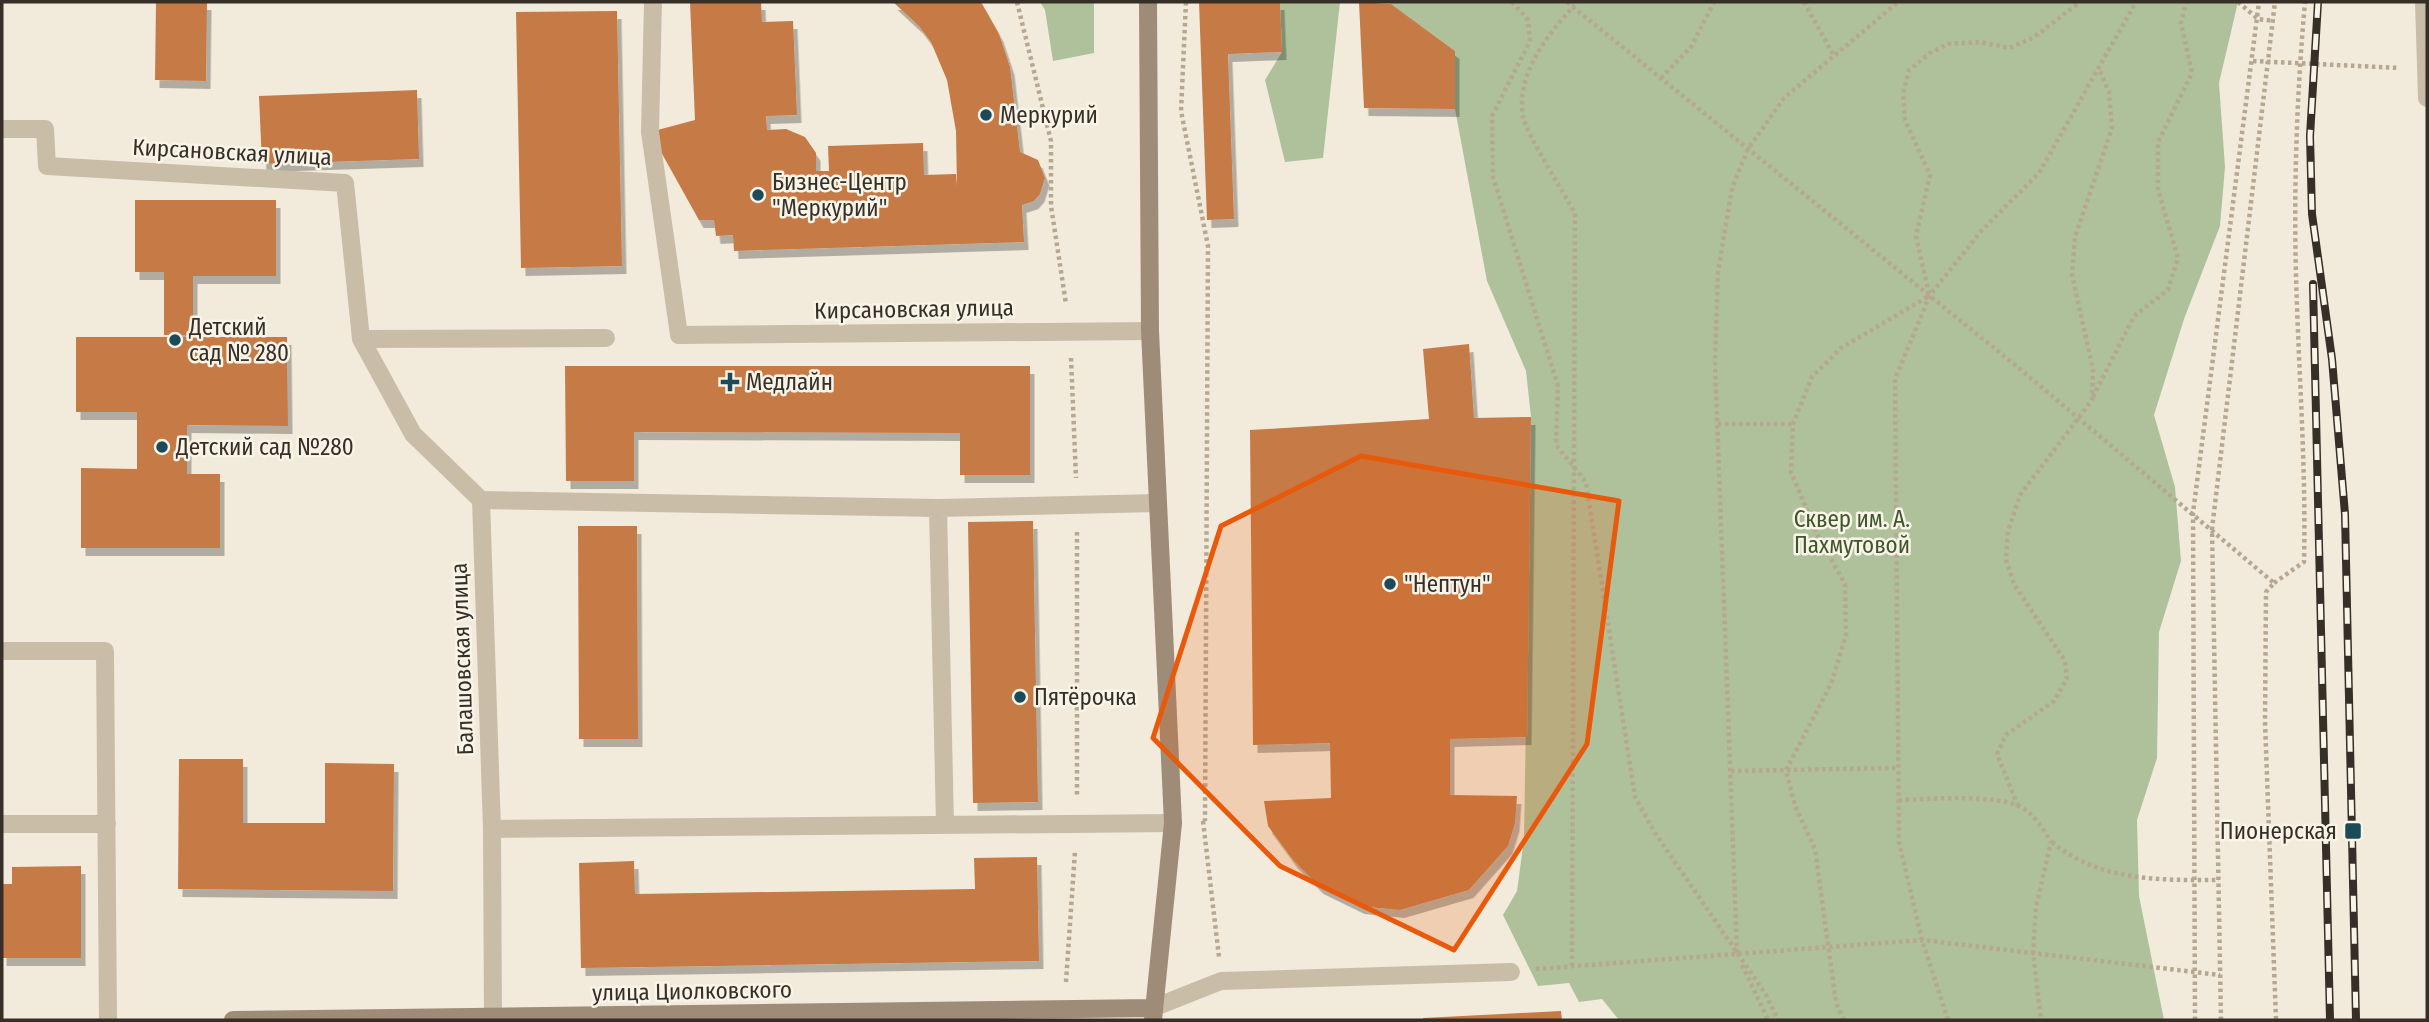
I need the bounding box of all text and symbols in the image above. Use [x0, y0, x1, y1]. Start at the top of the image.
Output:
place label: Меркурий [1000, 101, 1098, 129]
marker: Меркурий [978, 107, 994, 123]
street label: Кирсановская улица [132, 133, 332, 171]
place label: Бизнес-Центр "Меркурий" [772, 168, 907, 222]
marker: Бизнес-Центр "Меркурий" [750, 187, 766, 203]
street label: Кирсановская улица [814, 293, 1014, 325]
place label: Детский сад № 280 [188, 313, 289, 367]
marker: Детский сад № 280 [167, 332, 183, 348]
place label: Медлайн [746, 368, 833, 396]
marker: Медлайн [720, 372, 740, 392]
place label: Детский сад №280 [175, 433, 354, 461]
marker: Детский сад №280 [154, 439, 170, 455]
park label: Сквер им. А. Пахмутовой [1794, 505, 1910, 559]
street label: Балашовская улица [445, 562, 479, 756]
place label: "Нептун" [1404, 570, 1491, 598]
marker: "Нептун" [1382, 576, 1398, 592]
place label: Пятёрочка [1034, 683, 1137, 711]
marker: Пятёрочка [1012, 689, 1028, 705]
place label: Пионерская [2220, 817, 2337, 845]
marker: Пионерская [2343, 821, 2363, 841]
street label: улица Циолковского [592, 975, 792, 1007]

